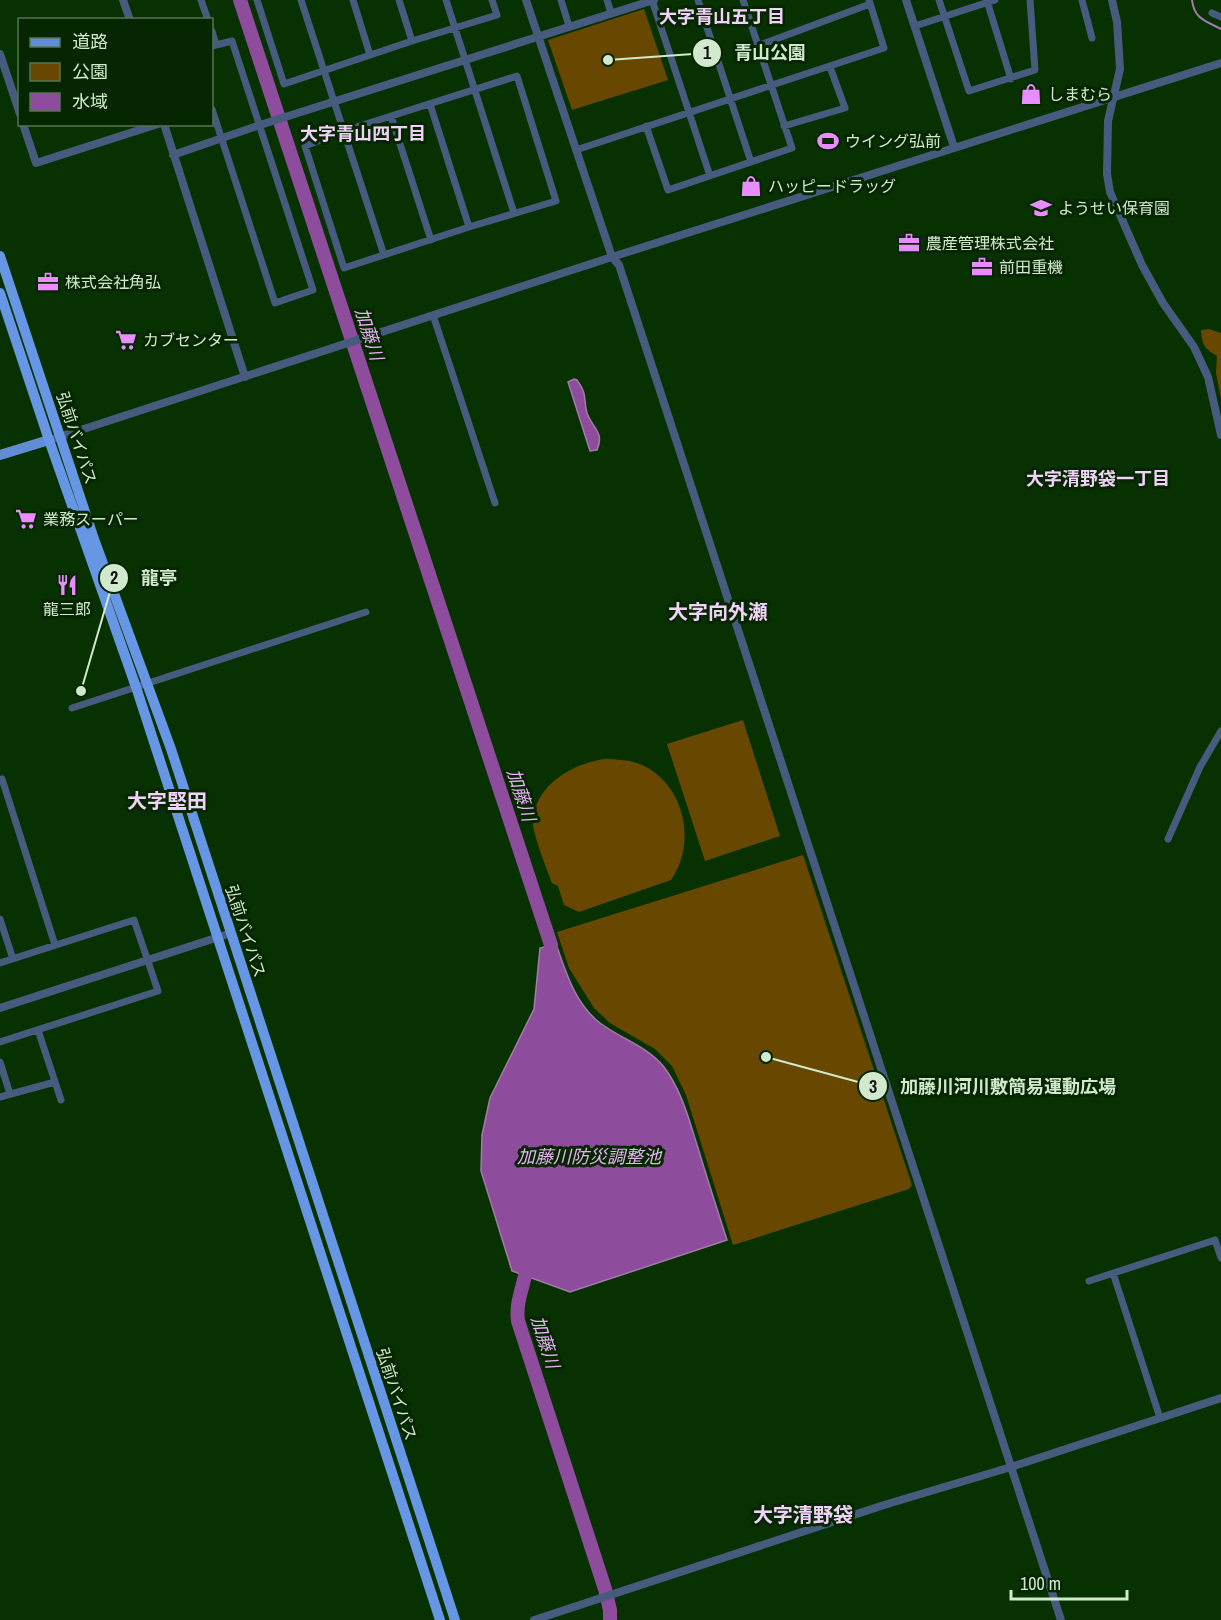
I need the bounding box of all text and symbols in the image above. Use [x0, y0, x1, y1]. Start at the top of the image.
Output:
district label: 大字青山五丁目 [659, 4, 785, 29]
legend [18, 18, 213, 126]
text: 道路 [72, 29, 108, 54]
callout: 青山公園 [692, 35, 818, 71]
text: 1 [703, 40, 712, 65]
text: 青山公園 [734, 40, 806, 65]
text: 公園 [72, 59, 108, 84]
shop icon: しまむら [1019, 82, 1043, 106]
place label: しまむら [1048, 83, 1112, 105]
text: 水域 [72, 89, 108, 114]
district label: 大字青山四丁目 [300, 121, 426, 146]
sports icon: ウイング弘前 [816, 129, 840, 153]
place label: ウイング弘前 [845, 130, 941, 152]
shop icon: ハッピードラッグ [739, 174, 763, 198]
place label: ハッピードラッグ [768, 175, 896, 197]
school or university icon: ようせい保育園 [1029, 196, 1053, 220]
place label: ようせい保育園 [1058, 197, 1170, 219]
office icon: 農産管理株式会社 [897, 231, 921, 255]
place label: 農産管理株式会社 [926, 232, 1054, 254]
office icon: 前田重機 [970, 255, 994, 279]
place label: 前田重機 [999, 256, 1063, 278]
office icon: 株式会社角弘 [36, 270, 60, 294]
place label: 株式会社角弘 [65, 271, 161, 293]
water label: 加藤川 [349, 304, 390, 365]
supermarket icon: カブセンター [114, 328, 138, 352]
place label: カブセンター [143, 329, 239, 351]
street label: 弘前バイパス [52, 389, 102, 487]
district label: 大字清野袋一丁目 [1026, 466, 1170, 491]
supermarket icon: 業務スーパー [14, 507, 38, 531]
place label: 業務スーパー [43, 508, 139, 530]
callout: 龍亭 [99, 560, 189, 596]
text: 2 [110, 565, 118, 590]
text: 龍亭 [141, 565, 177, 590]
restaurant icon: 龍三郎 [55, 573, 79, 597]
place label: 龍三郎 [43, 598, 91, 620]
district label: 大字向外瀬 [668, 598, 768, 625]
water label: 加藤川 [501, 765, 542, 826]
district label: 大字堅田 [127, 787, 207, 814]
street label: 弘前バイパス [221, 882, 271, 980]
callout: 加藤川河川敷簡易運動広場 [858, 1068, 1128, 1104]
text: 3 [869, 1074, 877, 1099]
text: 加藤川河川敷簡易運動広場 [900, 1074, 1116, 1099]
water label: 加藤川防災調整池 [517, 1144, 663, 1169]
water label: 加藤川 [525, 1312, 566, 1373]
street label: 弘前バイパス [372, 1345, 422, 1443]
district label: 大字清野袋 [753, 1501, 853, 1528]
scale bar [1011, 1563, 1126, 1601]
text: 100 m [1020, 1571, 1061, 1596]

